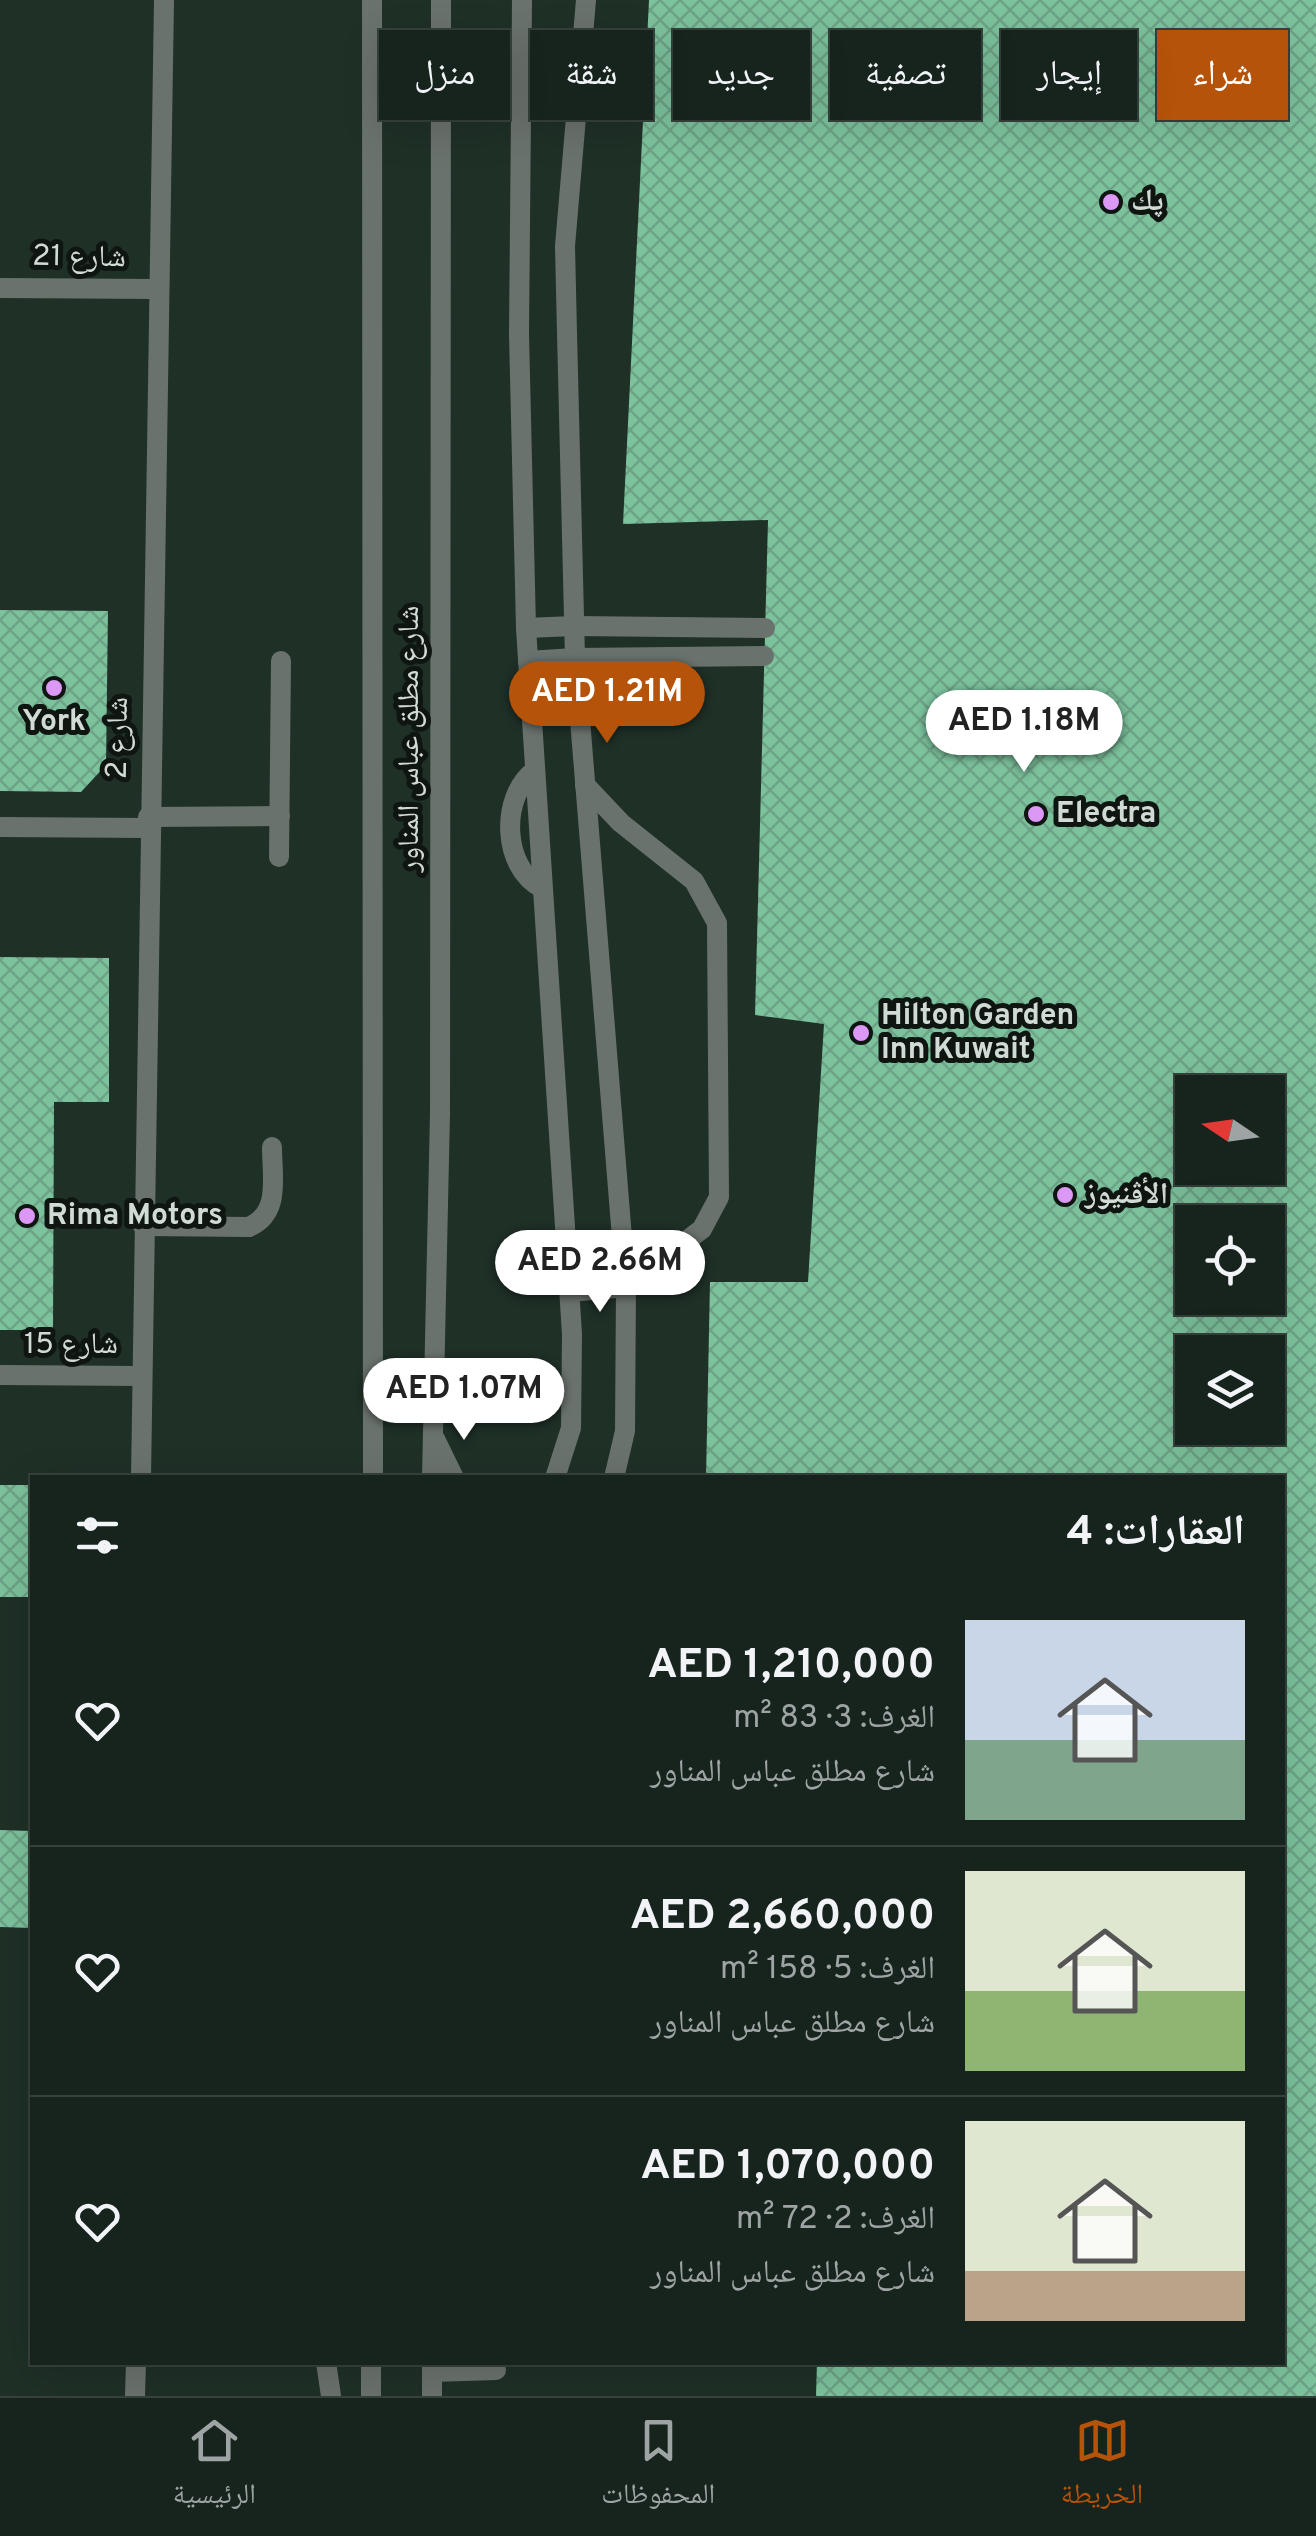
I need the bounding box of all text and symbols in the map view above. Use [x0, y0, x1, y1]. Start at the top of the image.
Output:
chip: منزل [379, 30, 510, 120]
chip: شقة [530, 30, 653, 120]
chip: جديد [673, 30, 810, 120]
chip: تصفية [830, 30, 981, 120]
chip: إيجار [1001, 30, 1137, 120]
chip: شراء [1157, 30, 1288, 120]
place label: پك [1131, 184, 1164, 221]
marker: پك [1100, 191, 1122, 213]
street label: شارع 21 [32, 239, 126, 277]
street label: شارع مطلق عباس المناور [392, 605, 429, 874]
pin: AED 1.21M [493, 661, 721, 746]
text: AED 1.21M [531, 673, 683, 713]
marker: York [43, 677, 65, 699]
pin: AED 1.18M [910, 690, 1138, 775]
street label: شارع 2 [100, 696, 138, 780]
text: AED 1.18M [948, 702, 1100, 742]
place label: York [22, 704, 86, 741]
place label: Electra [1056, 796, 1156, 833]
marker: Electra [1025, 803, 1047, 825]
place label: Hilton Garden Inn Kuwait [881, 998, 1074, 1069]
marker: Hilton Garden Inn Kuwait [850, 1022, 872, 1044]
north arrow [1175, 1075, 1285, 1185]
map controls [1175, 1075, 1285, 1445]
place label: الأڤنيوز [1083, 1177, 1168, 1214]
marker: الأڤنيوز [1054, 1184, 1076, 1206]
place label: Rima Motors [47, 1198, 223, 1235]
marker: Rima Motors [16, 1205, 38, 1227]
button: locate [1175, 1205, 1285, 1315]
pin: AED 2.66M [486, 1230, 714, 1315]
text: AED 2.66M [517, 1242, 683, 1282]
street label: شارع 15 [24, 1327, 118, 1364]
button: layers [1175, 1335, 1285, 1445]
pin: AED 1.07M [350, 1358, 578, 1443]
text: AED 1.07M [385, 1370, 543, 1410]
text: العقارات: 4 [1066, 1507, 1245, 1560]
icon: filters [70, 1508, 125, 1563]
text: AED 1,210,000 [648, 1640, 935, 1693]
icon: home [1045, 1660, 1165, 1780]
icon: heart [70, 1693, 125, 1748]
text: الغرف: 3 · 83 m² [733, 1699, 935, 1739]
text: شارع مطلق عباس المناور [650, 1753, 935, 1793]
text: AED 2,660,000 [630, 1891, 935, 1944]
icon: home [1045, 1911, 1165, 2031]
icon: heart [70, 1944, 125, 1999]
text: الغرف: 5 · 158 m² [720, 1950, 935, 1990]
text: شارع مطلق عباس المناور [650, 2004, 935, 2044]
text: AED 1,070,000 [641, 2141, 935, 2194]
icon: home [1045, 2161, 1165, 2281]
icon: heart [70, 2194, 125, 2249]
text: الغرف: 2 · 72 m² [736, 2200, 935, 2240]
text: شارع مطلق عباس المناور [650, 2254, 935, 2294]
tab: الرئيسية [173, 2413, 256, 2521]
tab: المحفوظات [601, 2413, 715, 2521]
tab: الخريطة [1061, 2413, 1143, 2521]

